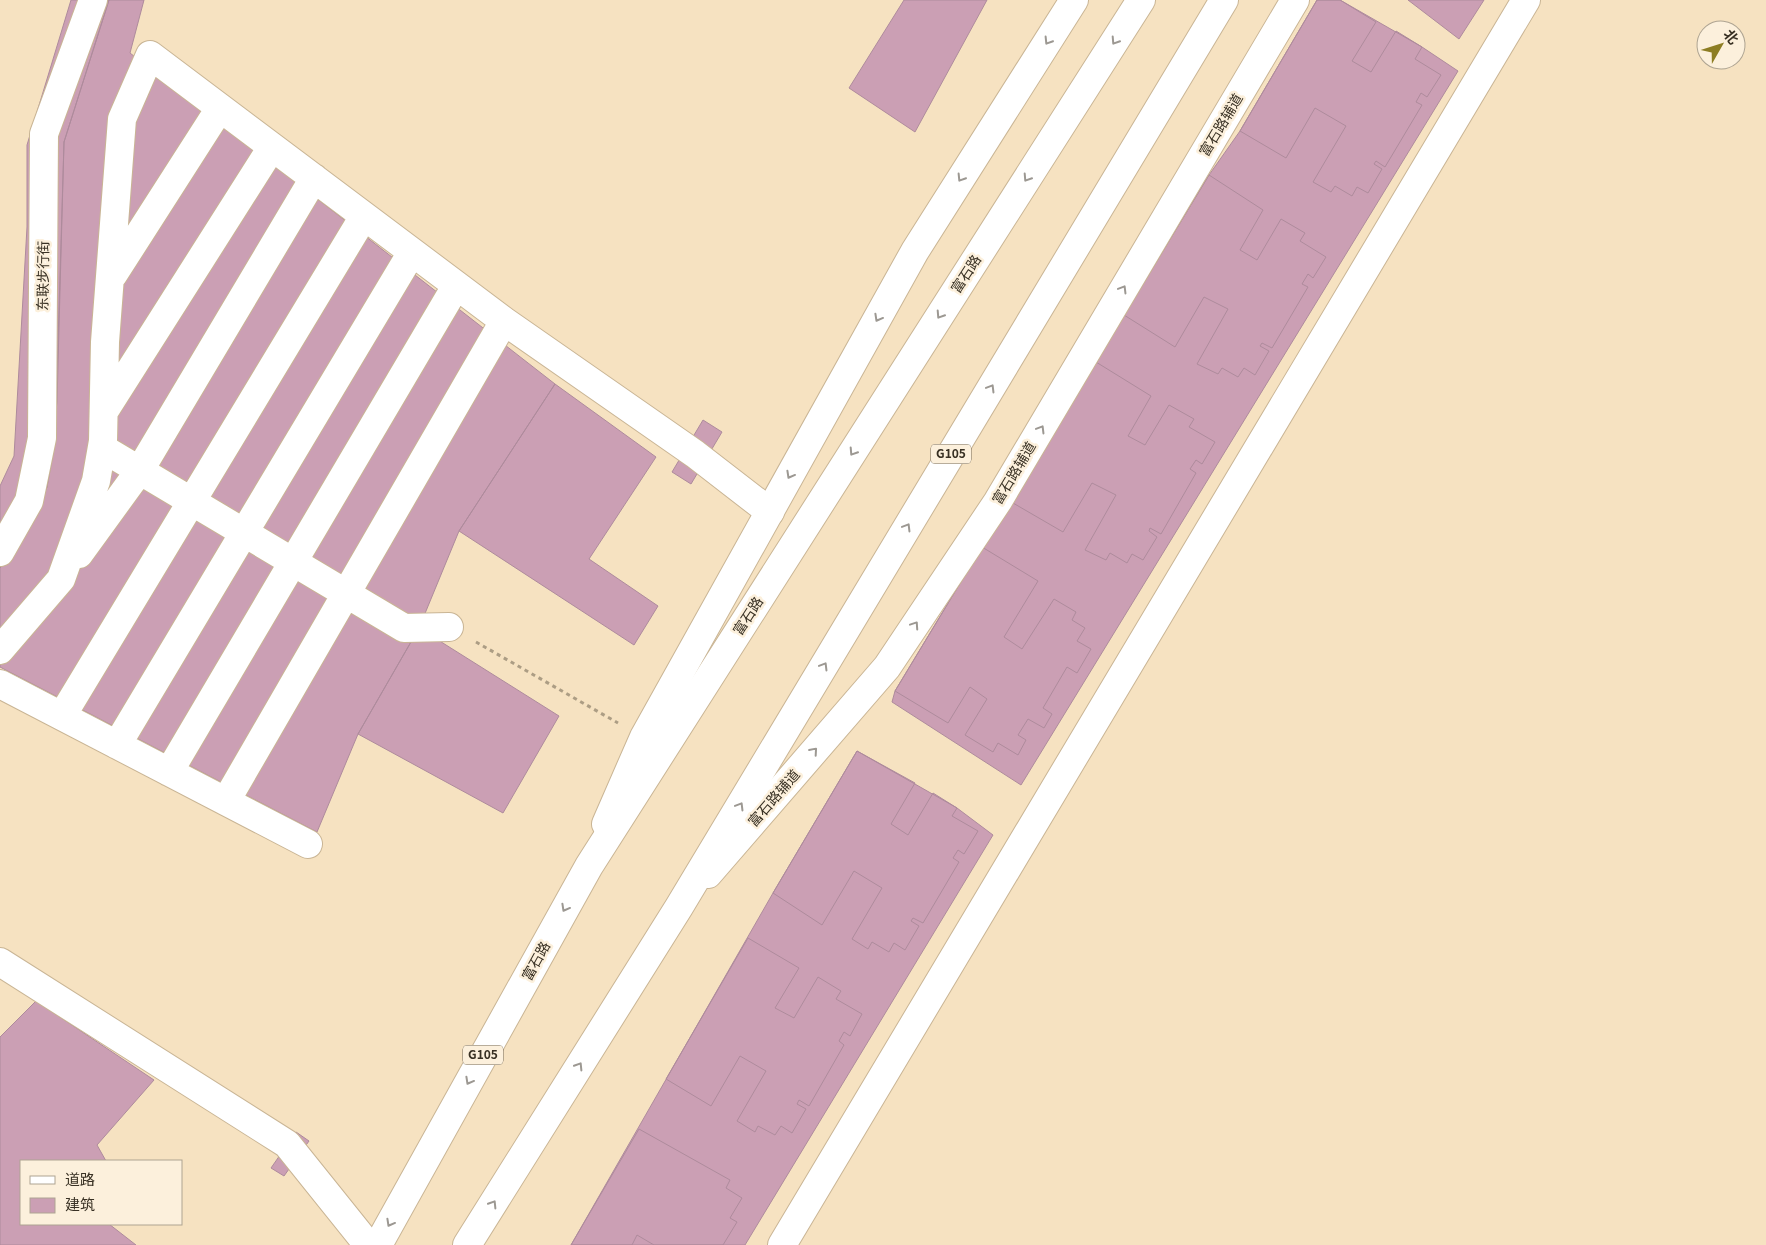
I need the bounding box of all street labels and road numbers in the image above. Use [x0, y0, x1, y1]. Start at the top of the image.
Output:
street label: 富石路辅道 [1194, 89, 1247, 160]
street label: 东联步行街 [31, 241, 53, 311]
street label: 富石路 [945, 250, 985, 297]
street label: 富石路辅道 [987, 437, 1040, 508]
road number: G105 [931, 444, 971, 464]
street label: 富石路 [727, 592, 767, 639]
street label: 富石路辅道 [743, 764, 804, 830]
street label: 富石路 [516, 937, 554, 984]
road number: G105 [463, 1046, 503, 1064]

